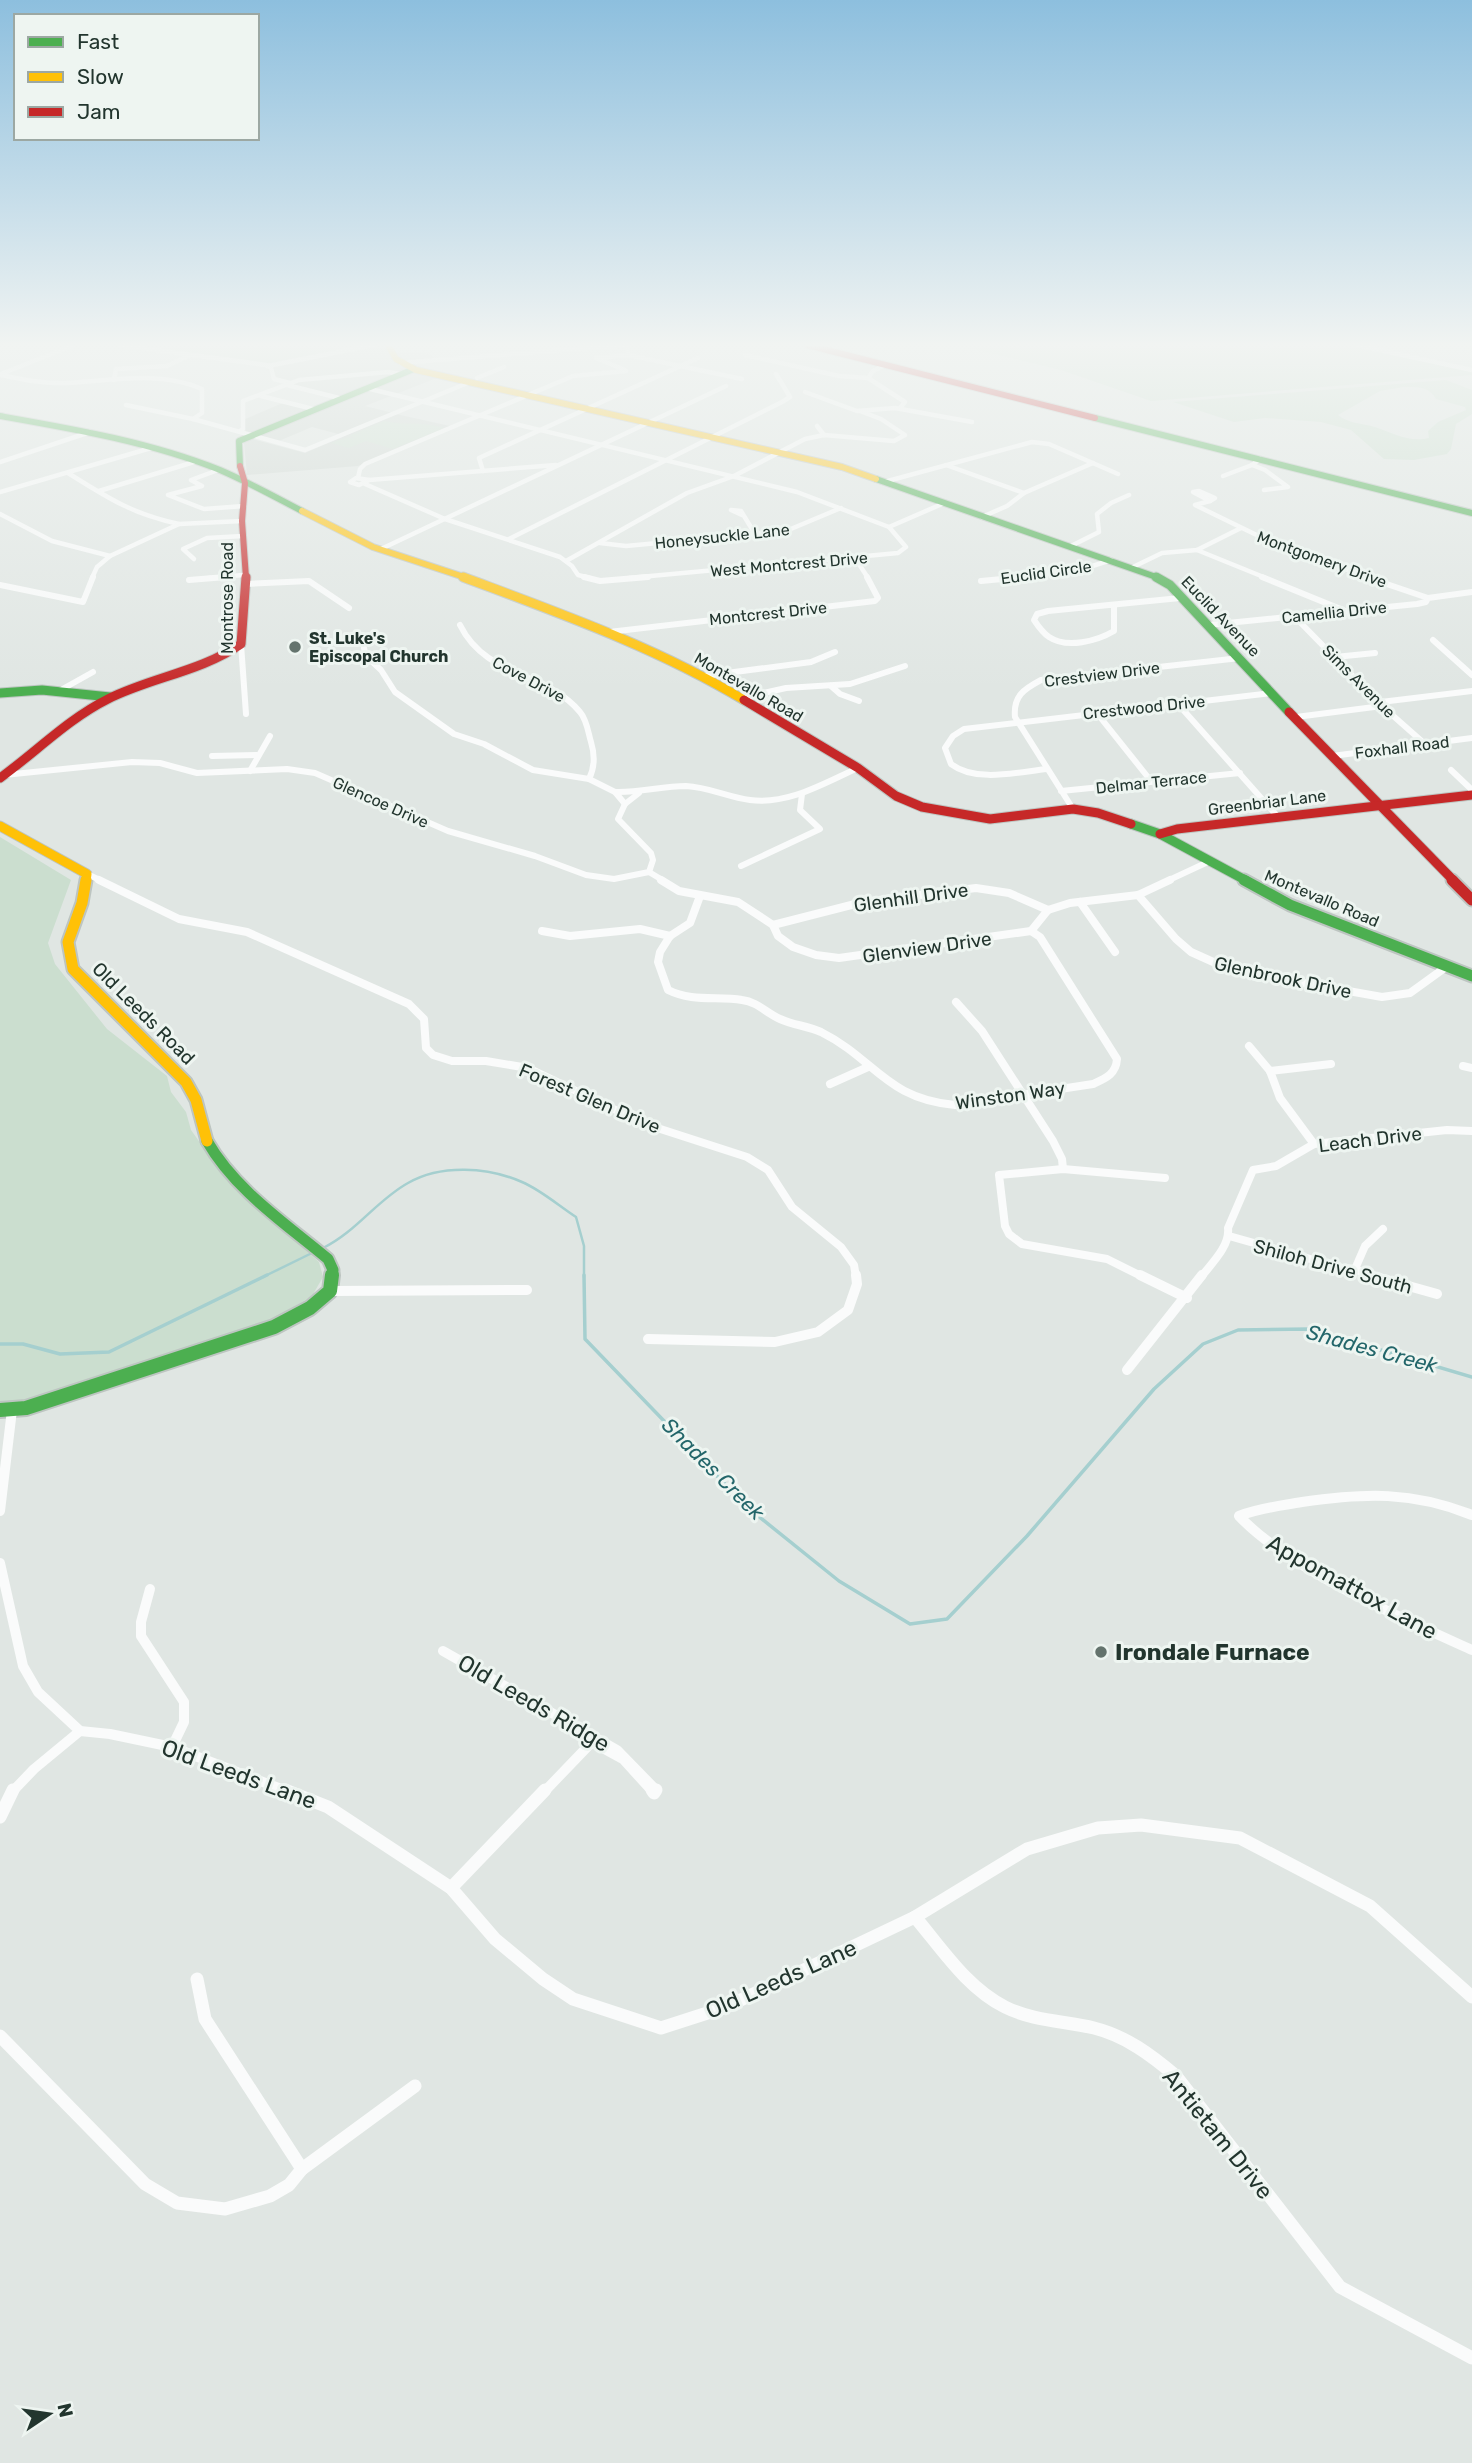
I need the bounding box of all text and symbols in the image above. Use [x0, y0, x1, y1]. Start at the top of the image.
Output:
legend [14, 14, 259, 140]
text: Fast [77, 29, 119, 54]
text: Slow [77, 64, 124, 89]
text: Jam [77, 99, 121, 124]
street label: Honeysuckle Lane [654, 520, 791, 553]
street label: Montgomery Drive [1254, 527, 1389, 592]
street label: Montrose Road [218, 542, 237, 654]
street label: West Montcrest Drive [709, 548, 869, 581]
street label: Euclid Circle [999, 557, 1093, 588]
street label: Euclid Avenue [1177, 572, 1264, 661]
street label: Montcrest Drive [708, 598, 828, 629]
street label: Camellia Drive [1281, 598, 1388, 627]
place label: St. Luke's Episcopal Church [309, 629, 448, 666]
marker: St. Luke's Episcopal Church [287, 639, 303, 655]
street label: Sims Avenue [1318, 641, 1399, 722]
street label: Montevallo Road [691, 649, 807, 726]
street label: Cove Drive [489, 652, 568, 707]
street label: Crestview Drive [1043, 658, 1161, 691]
street label: Crestwood Drive [1082, 692, 1206, 723]
street label: Foxhall Road [1354, 732, 1450, 763]
street label: Delmar Terrace [1095, 767, 1208, 798]
street label: Glencoe Drive [330, 773, 432, 832]
street label: Greenbriar Lane [1207, 786, 1327, 819]
street label: Montevallo Road [1262, 866, 1382, 931]
street label: Glenhill Drive [852, 878, 970, 917]
street label: Glenview Drive [861, 927, 993, 968]
street label: Glenbrook Drive [1212, 952, 1354, 1003]
street label: Old Leeds Road [87, 957, 200, 1070]
street label: Forest Glen Drive [516, 1058, 664, 1139]
street label: Winston Way [954, 1076, 1067, 1115]
street label: Leach Drive [1317, 1122, 1423, 1157]
street label: Shiloh Drive South [1251, 1234, 1415, 1299]
water label: Shades Creek [1304, 1319, 1441, 1378]
water label: Shades Creek [657, 1412, 771, 1526]
street label: Appomattox Lane [1262, 1529, 1442, 1645]
place label: Irondale Furnace [1115, 1638, 1310, 1666]
marker: Irondale Furnace [1093, 1644, 1109, 1660]
street label: Old Leeds Ridge [453, 1648, 615, 1758]
street label: Old Leeds Lane [158, 1733, 320, 1815]
street label: Old Leeds Lane [701, 1933, 861, 2025]
street label: Antietam Drive [1157, 2063, 1279, 2205]
north arrow [14, 2379, 84, 2449]
text: N [52, 2401, 78, 2420]

